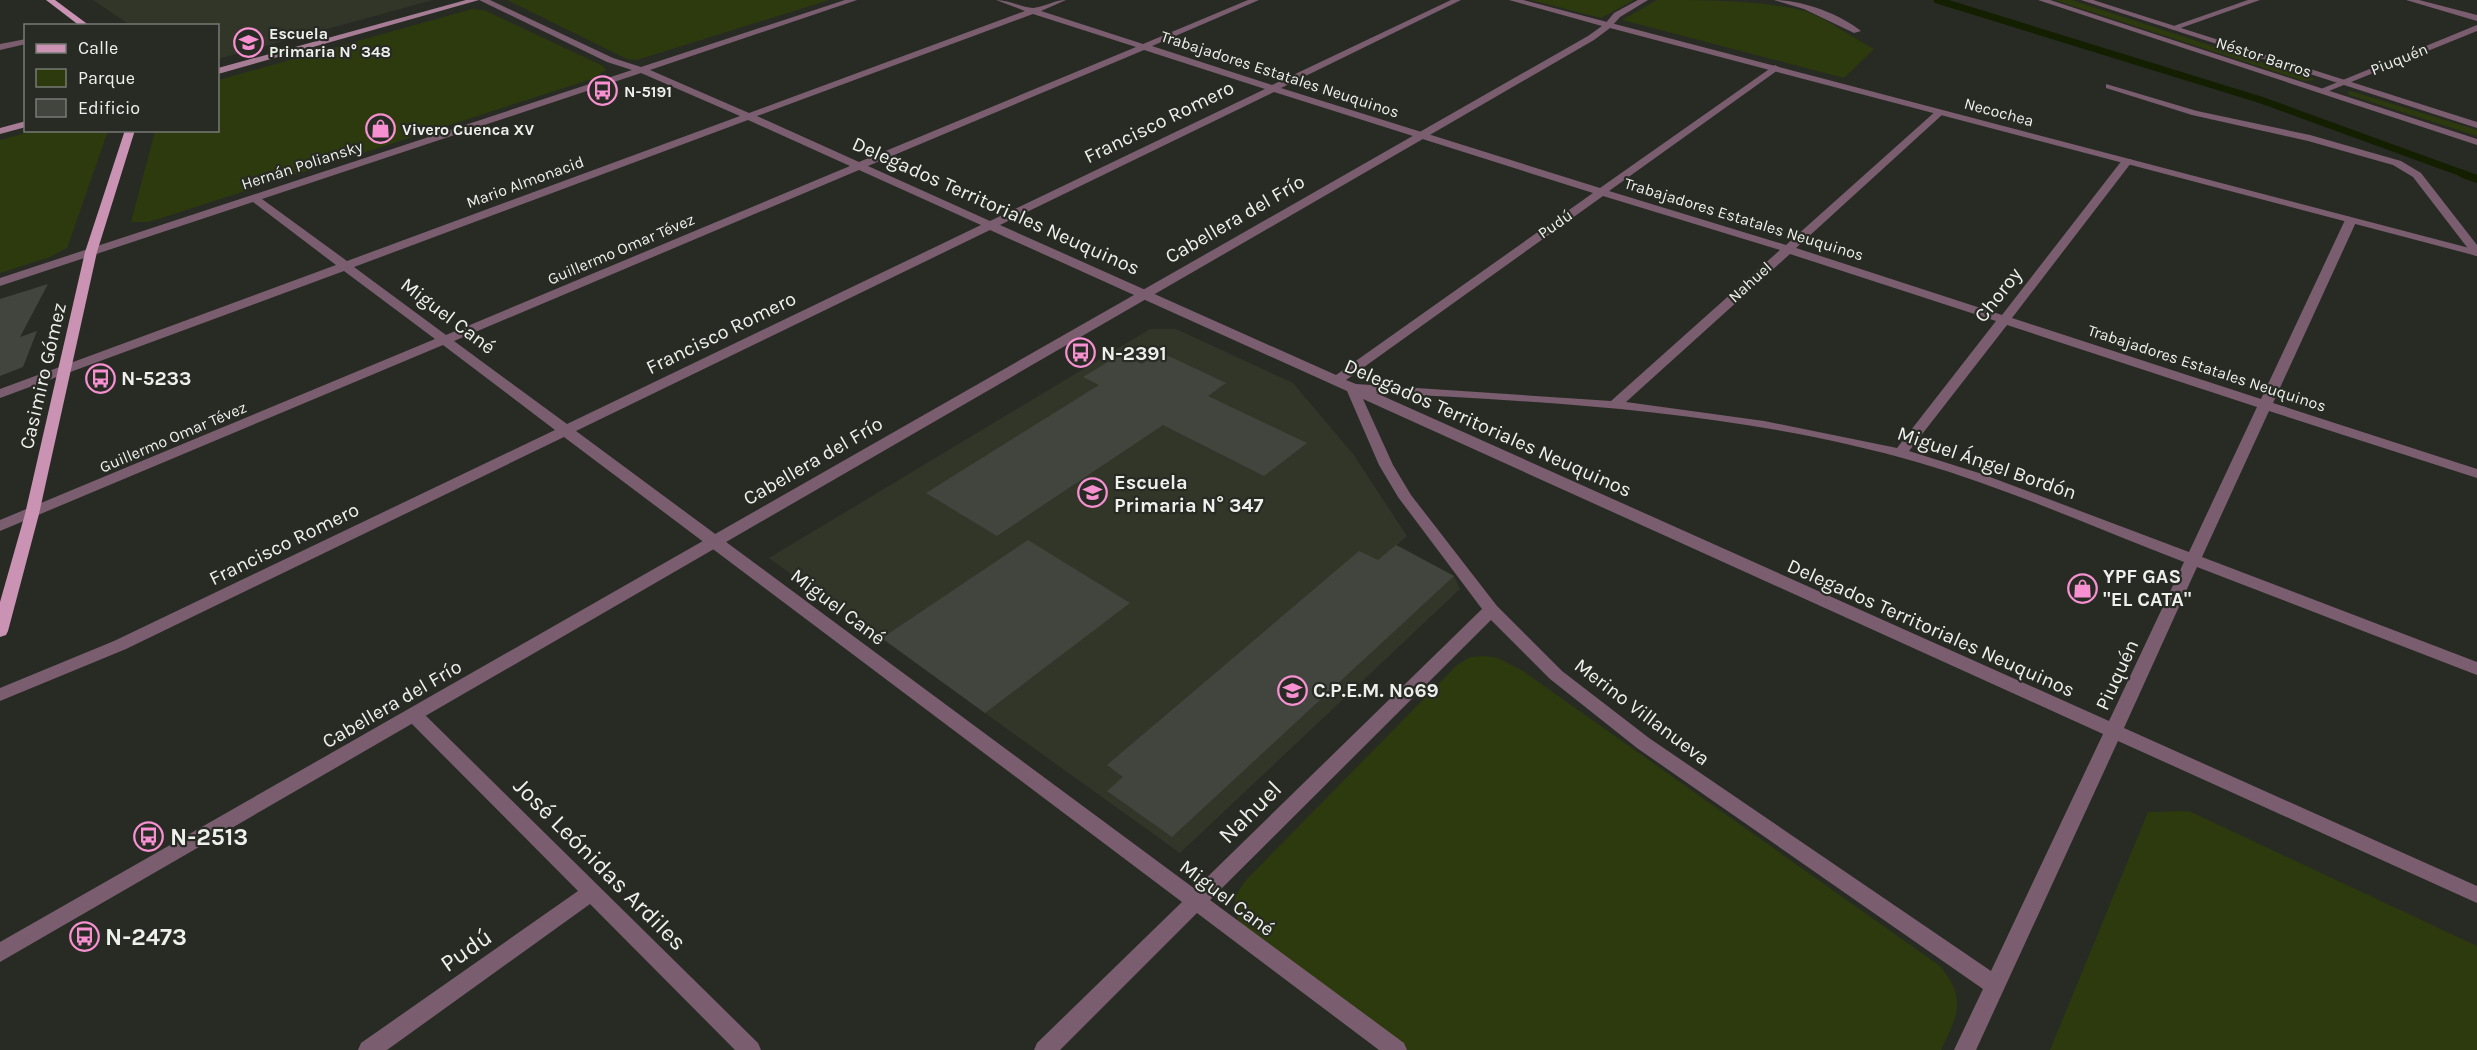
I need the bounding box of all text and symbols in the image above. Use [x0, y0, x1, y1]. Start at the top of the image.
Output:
legend [24, 24, 219, 132]
place label: Escuela Primaria N° 348 [269, 24, 391, 61]
school or university icon: Escuela Primaria N° 348 [232, 26, 264, 58]
street label: Trabajadores Estatales Neuquinos [1158, 26, 1402, 122]
street label: Néstor Barros [2214, 33, 2314, 81]
text: Calle [78, 37, 118, 59]
street label: Piuquén [2368, 39, 2430, 79]
text: Parque [78, 67, 135, 89]
bus stop icon: N-5191 [587, 75, 619, 107]
street label: Francisco Romero [1080, 76, 1238, 168]
place label: N-5191 [624, 82, 672, 101]
street label: Necochea [1962, 94, 2036, 130]
text: Edificio [78, 97, 140, 119]
shop icon: Vivero Cuenca XV [365, 113, 397, 145]
place label: Vivero Cuenca XV [402, 120, 534, 139]
street label: Delegados Territoriales Neuquinos [849, 132, 1143, 280]
street label: Hernán Poliansky [239, 136, 366, 194]
street label: Mario Almonacid [464, 152, 586, 212]
street label: Cabellera del Frío [1161, 170, 1309, 268]
street label: Trabajadores Estatales Neuquinos [1622, 173, 1866, 265]
street label: Pudú [1534, 205, 1576, 243]
street label: Guillermo Omar Tévez [545, 209, 697, 289]
street label: Nahuel [1724, 258, 1776, 306]
street label: Choroy [1970, 263, 2026, 327]
street label: Miguel Cané [396, 273, 500, 359]
street label: Francisco Romero [642, 287, 800, 379]
street label: Casimiro Gómez [15, 301, 71, 451]
street label: Trabajadores Estatales Neuquinos [2085, 320, 2329, 416]
bus stop icon: N-2391 [1064, 337, 1096, 369]
place label: N-2391 [1101, 342, 1167, 365]
street label: Delegados Territoriales Neuquinos [1341, 354, 1635, 502]
bus stop icon: N-5233 [84, 362, 116, 394]
place label: N-5233 [121, 367, 191, 390]
street label: Guillermo Omar Tévez [97, 397, 249, 477]
street label: Cabellera del Frío [739, 412, 887, 510]
street label: Miguel Ángel Bordón [1894, 421, 2080, 504]
place label: Escuela Primaria N° 347 [1114, 471, 1263, 517]
school or university icon: Escuela Primaria N° 347 [1077, 477, 1109, 509]
street label: Francisco Romero [205, 498, 363, 590]
street label: Delegados Territoriales Neuquinos [1784, 554, 2078, 702]
street label: Miguel Cané [786, 564, 890, 650]
place label: YPF GAS "EL CATA" [2103, 565, 2192, 611]
shop icon: YPF GAS "EL CATA" [2066, 572, 2098, 604]
street label: Piuquén [2091, 636, 2143, 714]
street label: Merino Villanueva [1570, 654, 1714, 770]
street label: Cabellera del Frío [318, 655, 466, 753]
school or university icon: C.P.E.M. Nº69 [1276, 674, 1308, 706]
place label: C.P.E.M. Nº69 [1313, 679, 1439, 702]
street label: José Leónidas Ardiles [508, 772, 692, 956]
street label: Nahuel [1213, 775, 1287, 849]
bus stop icon: N-2513 [133, 821, 165, 853]
place label: N-2513 [170, 823, 248, 851]
street label: Miguel Cané [1175, 855, 1279, 941]
bus stop icon: N-2473 [68, 921, 100, 953]
street label: Pudú [435, 922, 497, 978]
place label: N-2473 [105, 923, 187, 951]

